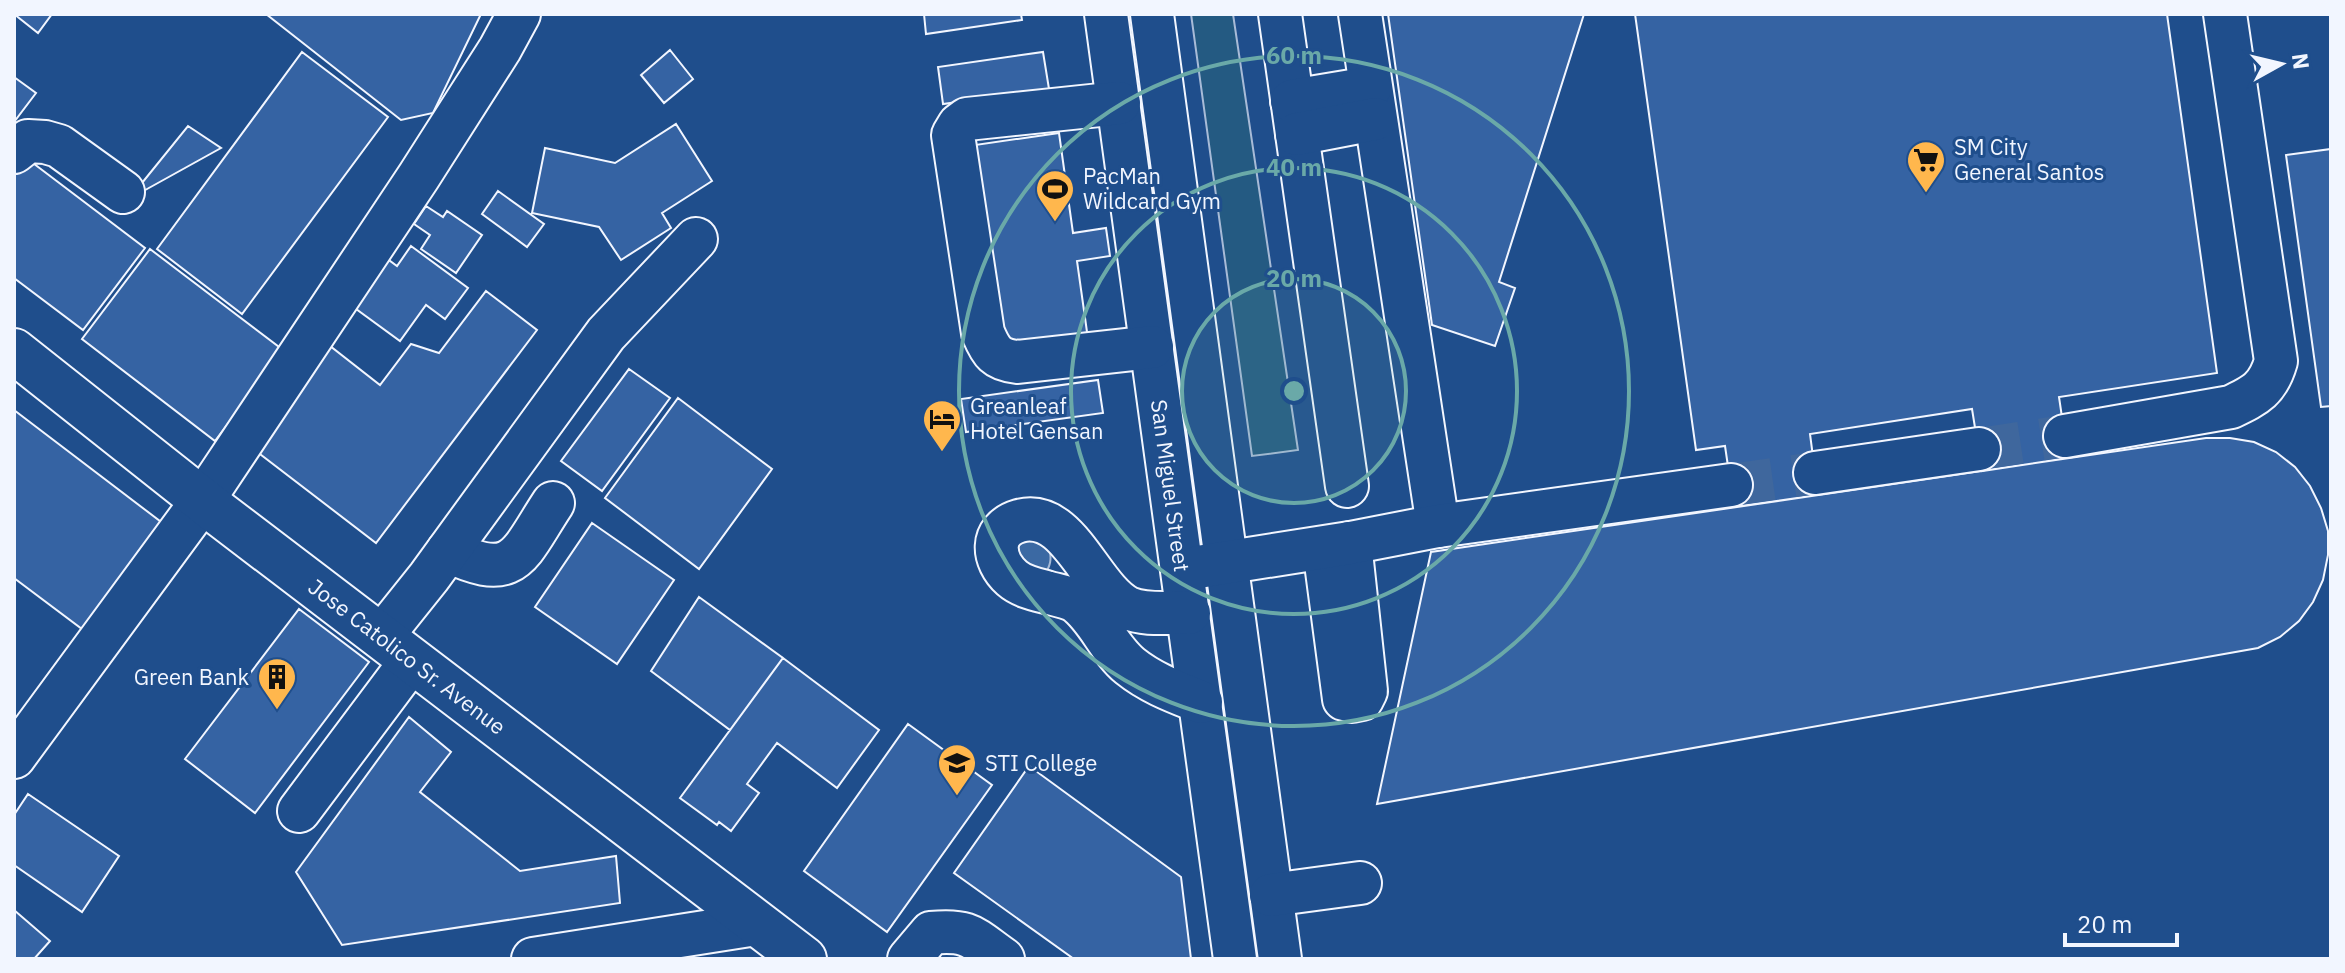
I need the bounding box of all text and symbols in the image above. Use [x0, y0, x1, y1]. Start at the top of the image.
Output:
north arrow [2241, 24, 2321, 104]
text: 60 m [1266, 39, 1322, 71]
text: N [2286, 51, 2317, 71]
place label: SM City General Santos [1954, 132, 2105, 186]
supermarket icon: SM City General Santos [1905, 139, 1947, 194]
text: 40 m [1266, 151, 1322, 183]
place label: PacMan Wildcard Gym [1083, 161, 1221, 215]
sports icon: PacMan Wildcard Gym [1034, 168, 1076, 223]
text: 20 m [1266, 262, 1322, 294]
centre of rings [1280, 377, 1308, 405]
place label: Greanleaf Hotel Gensan [970, 391, 1104, 445]
hotel icon: Greanleaf Hotel Gensan [921, 398, 963, 453]
street label: San Miguel Street [1145, 398, 1197, 573]
street label: Jose Catolico Sr. Avenue [303, 572, 512, 741]
building icon: Green Bank [256, 656, 298, 711]
place label: Green Bank [134, 662, 249, 691]
school or university icon: STI College [936, 742, 978, 797]
place label: STI College [985, 748, 1097, 777]
scale bar [2065, 897, 2177, 947]
text: 20 m [2077, 908, 2132, 940]

